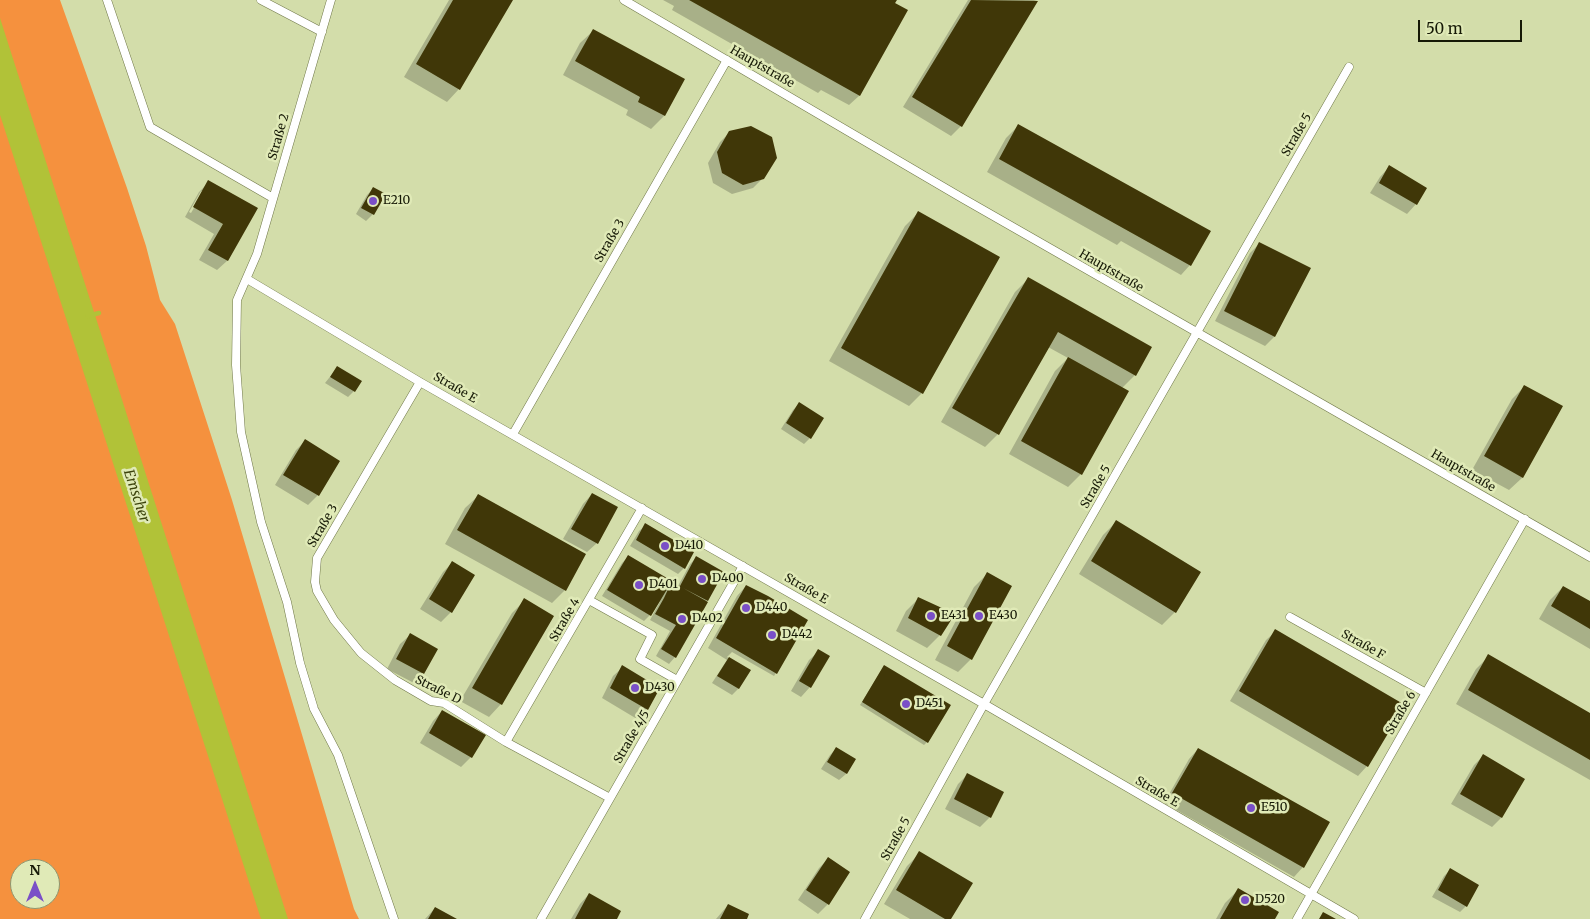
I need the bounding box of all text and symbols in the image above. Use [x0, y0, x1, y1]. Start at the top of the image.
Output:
scale bar [1420, 10, 1524, 42]
text: 50 m [1426, 19, 1463, 38]
street label: Hauptstraße [727, 43, 797, 91]
street label: Straße 5 [1279, 111, 1315, 159]
street label: Straße 2 [266, 112, 292, 162]
place label: E210 [383, 194, 410, 208]
marker: E210 [367, 195, 379, 207]
street label: Straße 3 [592, 217, 628, 265]
street label: Hauptstraße [1076, 247, 1146, 295]
street label: Straße E [431, 370, 479, 406]
street label: Hauptstraße [1428, 447, 1498, 495]
street label: Straße 5 [1078, 463, 1114, 511]
water label: Emscher [120, 468, 152, 524]
street label: Straße 3 [305, 502, 341, 550]
place label: D410 [675, 539, 703, 553]
marker: D410 [659, 540, 671, 552]
street label: Straße E [782, 571, 830, 607]
place label: D400 [712, 572, 744, 586]
marker: D400 [696, 573, 708, 585]
place label: D401 [649, 578, 678, 592]
marker: D401 [633, 579, 645, 591]
street label: Straße 4 [547, 596, 583, 644]
place label: D440 [756, 601, 787, 615]
marker: D440 [740, 602, 752, 614]
place label: E431 [941, 609, 967, 623]
place label: E430 [989, 609, 1017, 623]
marker: E431 [925, 610, 937, 622]
marker: E430 [973, 610, 985, 622]
place label: D402 [692, 612, 723, 626]
marker: D402 [676, 613, 688, 625]
street label: Straße F [1339, 627, 1387, 663]
place label: D442 [782, 628, 812, 642]
marker: D442 [766, 629, 778, 641]
street label: Straße D [413, 673, 463, 707]
place label: D430 [645, 681, 675, 695]
marker: D430 [629, 682, 641, 694]
street label: Straße 6 [1383, 689, 1419, 737]
place label: D451 [916, 697, 943, 711]
marker: D451 [900, 698, 912, 710]
street label: Straße 4/5 [611, 708, 653, 766]
street label: Straße E [1133, 774, 1181, 810]
place label: E510 [1261, 801, 1287, 815]
marker: E510 [1245, 802, 1257, 814]
street label: Straße 5 [878, 815, 914, 863]
north arrow [10, 859, 60, 909]
text: N [29, 861, 41, 879]
place label: D520 [1255, 893, 1285, 907]
marker: D520 [1239, 894, 1251, 906]

